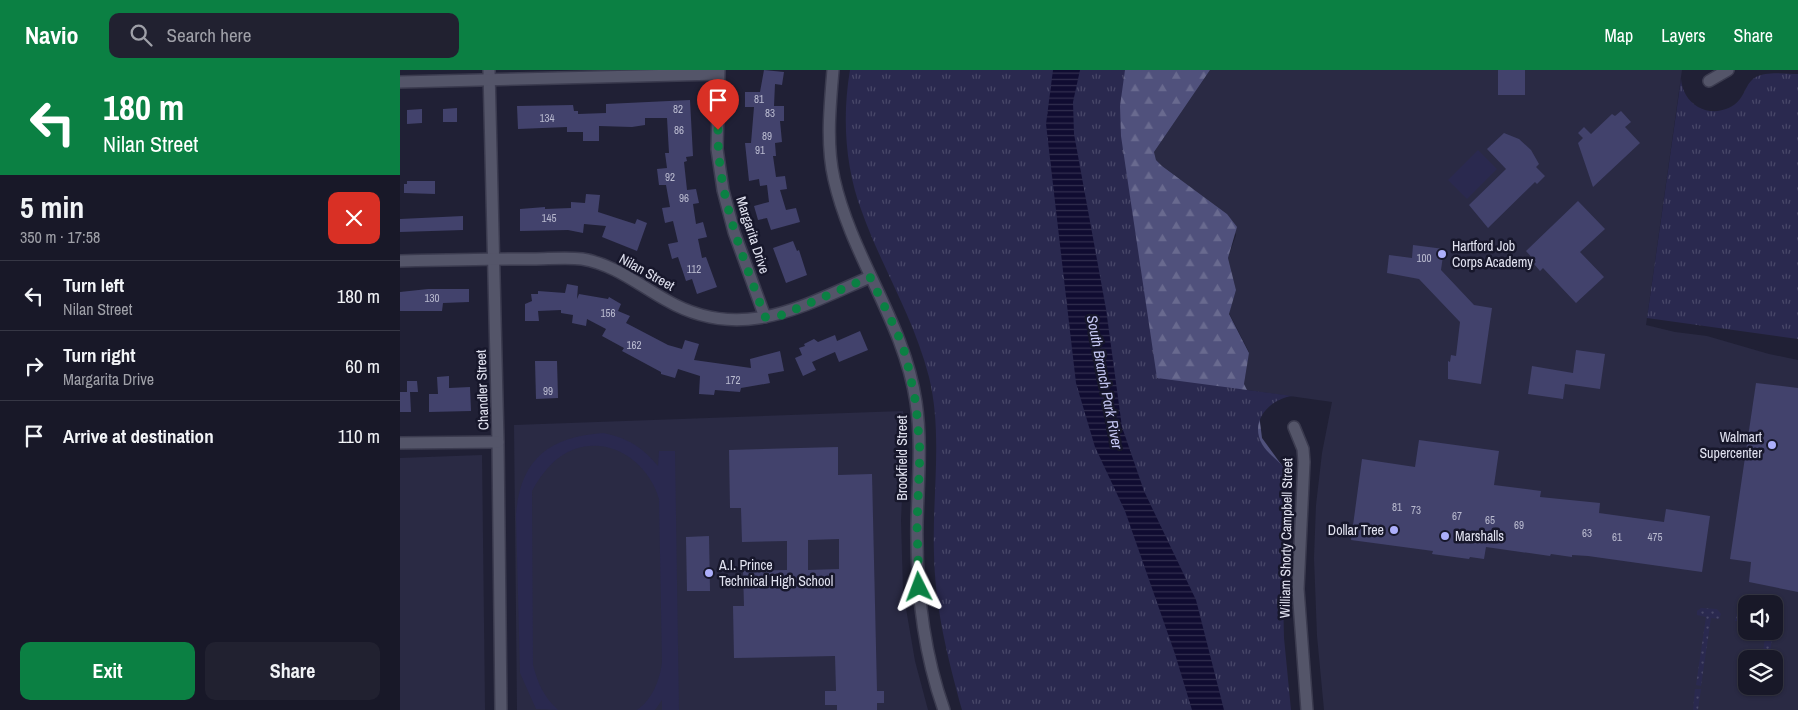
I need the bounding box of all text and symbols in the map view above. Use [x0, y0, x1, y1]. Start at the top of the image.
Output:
search box [109, 13, 459, 58]
text: Navio [25, 19, 79, 51]
icon: search [127, 21, 155, 49]
text: Search here [167, 22, 251, 48]
text: Map [1605, 23, 1633, 48]
text: Layers [1661, 23, 1706, 48]
text: Share [1734, 23, 1773, 48]
pin [697, 79, 739, 130]
text: 180 m [103, 84, 184, 131]
icon: arrive [704, 86, 732, 114]
icon: left [20, 90, 85, 155]
house number: 81 [754, 92, 764, 106]
house number: 82 [673, 102, 683, 116]
house number: 83 [765, 106, 775, 120]
house number: 134 [539, 111, 555, 125]
house number: 86 [674, 123, 684, 137]
text: Nilan Street [103, 129, 198, 159]
house number: 89 [762, 129, 772, 143]
house number: 91 [755, 143, 765, 157]
house number: 92 [665, 170, 675, 184]
text: 5 min [20, 187, 84, 227]
house number: 96 [679, 191, 689, 205]
button: close [328, 192, 380, 244]
street label: Margarita Drive [732, 194, 774, 276]
house number: 145 [541, 211, 557, 225]
text: 350 m · 17:58 [20, 226, 100, 248]
place label: Hartford Job Corps Academy [1452, 237, 1533, 271]
marker: Hartford Job Corps Academy [1436, 248, 1448, 260]
street label: Nilan Street [616, 249, 678, 295]
house number: 100 [1416, 251, 1432, 265]
house number: 112 [687, 262, 701, 276]
text: Turn left [63, 272, 124, 298]
icon: left [20, 282, 48, 310]
text: 180 m [337, 283, 380, 309]
house number: 130 [424, 291, 440, 305]
text: Nilan Street [63, 298, 132, 320]
house number: 156 [600, 306, 616, 320]
water label: South Branch Park River [1082, 313, 1128, 452]
house number: 162 [626, 338, 642, 352]
text: Turn right [63, 342, 135, 368]
street label: Chandler Street [472, 350, 492, 430]
icon: right [20, 352, 48, 380]
text: 60 m [345, 353, 380, 379]
text: Margarita Drive [63, 368, 154, 390]
house number: 172 [725, 373, 741, 387]
house number: 99 [543, 384, 553, 398]
street label: Brookfield Street [893, 415, 911, 501]
icon: arrive [20, 422, 48, 450]
text: Arrive at destination [63, 423, 214, 449]
text: 110 m [338, 423, 380, 449]
place label: Walmart Supercenter [1699, 428, 1762, 462]
marker: Walmart Supercenter [1766, 439, 1778, 451]
street label: William Shorty Campbell Street [1276, 458, 1296, 618]
house number: 81 [1392, 500, 1402, 514]
house number: 73 [1411, 503, 1421, 517]
house number: 67 [1452, 509, 1462, 523]
house number: 65 [1485, 513, 1495, 527]
house number: 69 [1514, 518, 1524, 532]
place label: Dollar Tree [1328, 521, 1384, 539]
marker: Dollar Tree [1388, 524, 1400, 536]
house number: 63 [1582, 526, 1592, 540]
place label: Marshalls [1455, 527, 1504, 545]
marker: Marshalls [1439, 530, 1451, 542]
house number: 61 [1612, 530, 1622, 544]
house number: 475 [1647, 530, 1663, 544]
place label: A.I. Prince Technical High School [718, 556, 833, 590]
position arrow [892, 560, 944, 612]
marker: A.I. Prince Technical High School [703, 567, 715, 579]
map controls [1738, 595, 1783, 695]
button: sound [1738, 595, 1783, 640]
button: Exit [20, 642, 195, 700]
button: Share [205, 642, 380, 700]
button: layers [1738, 650, 1783, 695]

